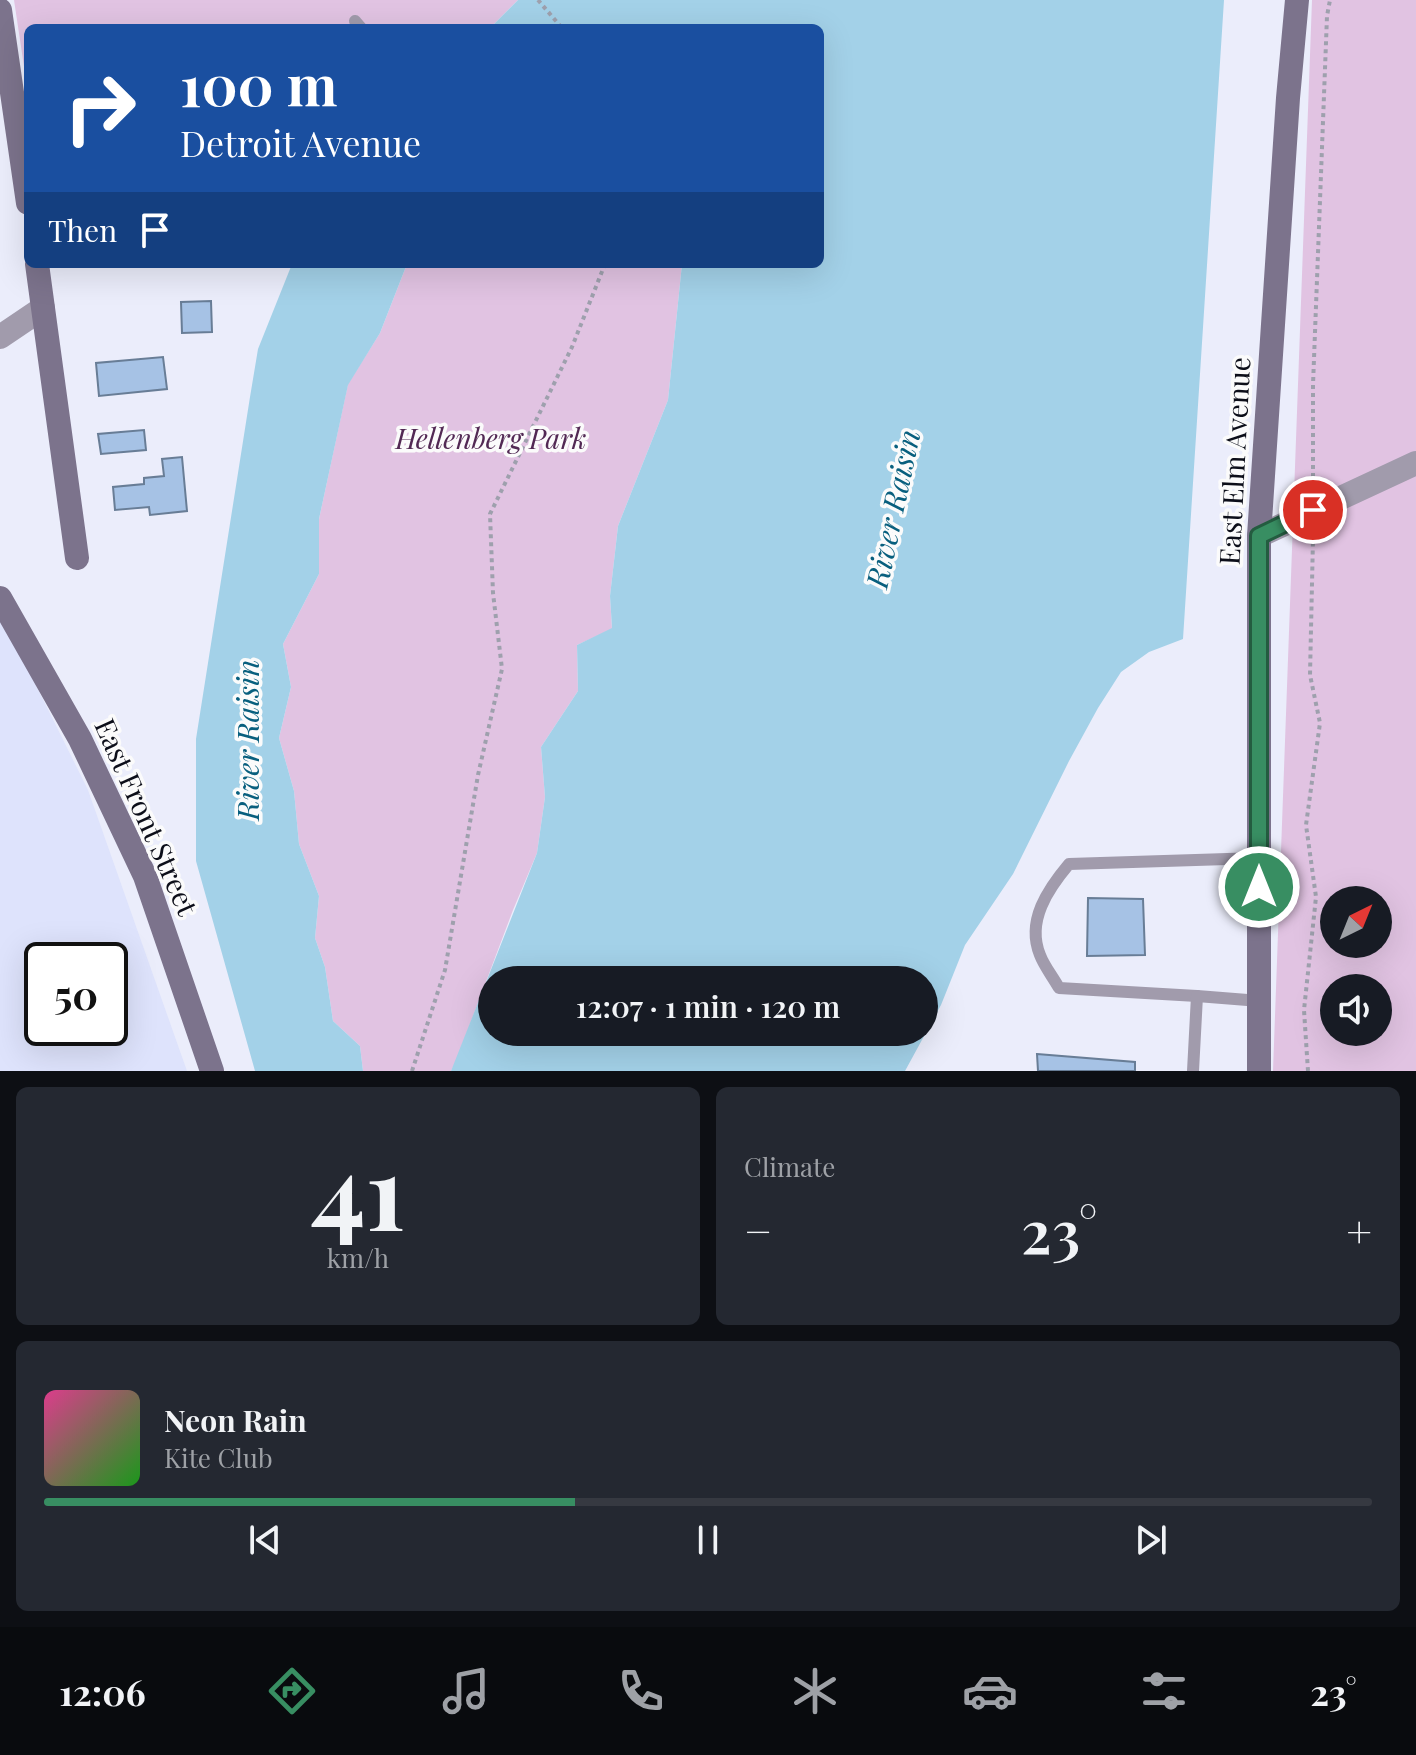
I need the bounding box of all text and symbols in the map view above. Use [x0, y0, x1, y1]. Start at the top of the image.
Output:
text: 100 m [180, 46, 337, 121]
icon: right [48, 56, 152, 160]
text: Detroit Avenue [180, 118, 421, 166]
icon: arrive [133, 208, 177, 252]
text: Then [48, 210, 117, 250]
street label: East Elm Avenue [1210, 356, 1257, 566]
park label: Hellenberg Park [394, 419, 587, 456]
water label: River Raisin [856, 426, 928, 592]
pin [1279, 476, 1347, 544]
icon: arrive [1291, 488, 1335, 532]
water label: River Raisin [227, 660, 267, 821]
street label: East Front Street [87, 712, 208, 921]
position arrow [1217, 845, 1301, 929]
north arrow [1320, 886, 1392, 958]
map controls [1320, 886, 1392, 1046]
speed limit sign: 50 [24, 942, 128, 1046]
button: sound [1320, 974, 1392, 1046]
text: 12:07 · 1 min · 120 m [576, 986, 840, 1026]
text: 41 [311, 1118, 405, 1257]
text: Climate [744, 1149, 835, 1184]
text: 23° [1021, 1189, 1098, 1269]
text: − [744, 1200, 772, 1259]
text: + [1346, 1200, 1372, 1259]
text: km/h [327, 1240, 389, 1275]
text: Neon Rain [164, 1400, 307, 1440]
text: Kite Club [164, 1440, 273, 1475]
icon: previous [243, 1518, 287, 1562]
icon: pause [686, 1518, 730, 1562]
icon: next [1129, 1518, 1173, 1562]
icon: directions [264, 1663, 320, 1719]
icon: music [438, 1663, 494, 1719]
icon: phone [613, 1663, 669, 1719]
icon: climate [787, 1663, 843, 1719]
icon: car [962, 1663, 1018, 1719]
icon: filters [1136, 1663, 1192, 1719]
text: 12:06 [59, 1667, 146, 1715]
text: 23° [1310, 1667, 1357, 1715]

